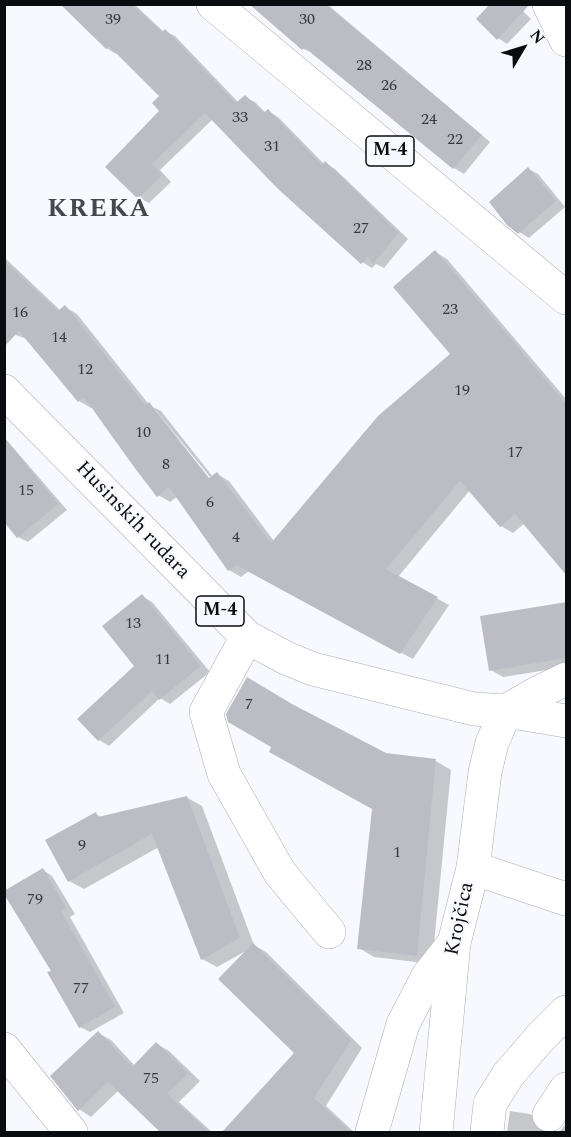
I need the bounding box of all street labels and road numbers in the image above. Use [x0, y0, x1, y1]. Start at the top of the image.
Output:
road number: M-4 [366, 136, 414, 166]
street label: Husinskih rudara [70, 457, 194, 585]
road number: M-4 [196, 596, 244, 626]
street label: Krojčica [442, 880, 480, 958]

